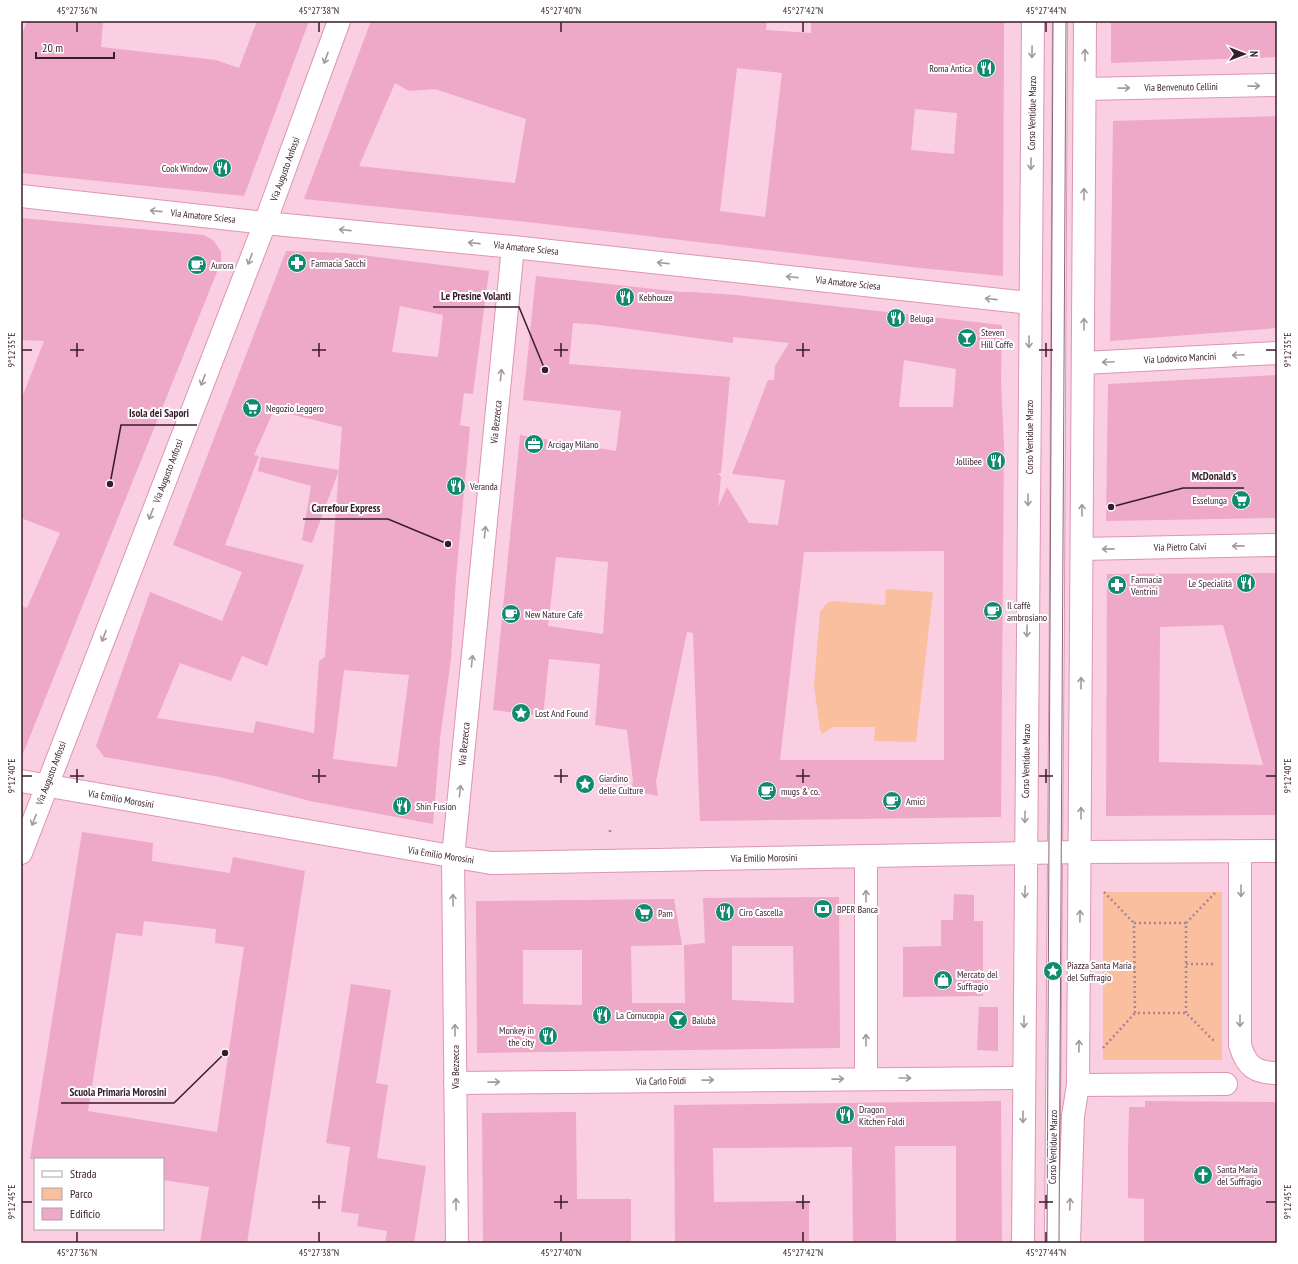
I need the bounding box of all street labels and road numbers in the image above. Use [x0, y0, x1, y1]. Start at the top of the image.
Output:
street label: Corso Ventidue Marzo [1025, 76, 1039, 150]
street label: Via Benvenuto Cellini [1143, 80, 1218, 94]
street label: Via Augusto Anfossi [267, 135, 303, 204]
street label: Via Amatore Sciesa [169, 206, 236, 226]
street label: Via Amatore Sciesa [492, 238, 559, 258]
street label: Via Amatore Sciesa [814, 273, 881, 293]
street label: Via Lodovico Mancini [1142, 350, 1217, 366]
street label: Via Bezzecca [487, 400, 505, 445]
street label: Corso Ventidue Marzo [1023, 400, 1036, 474]
street label: Via Augusto Anfossi [149, 437, 186, 506]
street label: Via Pietro Calvi [1153, 540, 1206, 554]
street label: Via Bezzecca [455, 722, 473, 767]
street label: Corso Ventidue Marzo [1019, 724, 1033, 798]
street label: Via Augusto Anfossi [32, 739, 69, 808]
street label: Via Emilio Morosini [86, 787, 155, 811]
street label: Via Emilio Morosini [406, 843, 475, 867]
street label: Via Emilio Morosini [730, 851, 797, 865]
street label: Via Bezzecca [449, 1045, 462, 1090]
street label: Via Carlo Foldi [635, 1074, 686, 1088]
street label: Corso Ventidue Marzo [1046, 1110, 1060, 1184]

